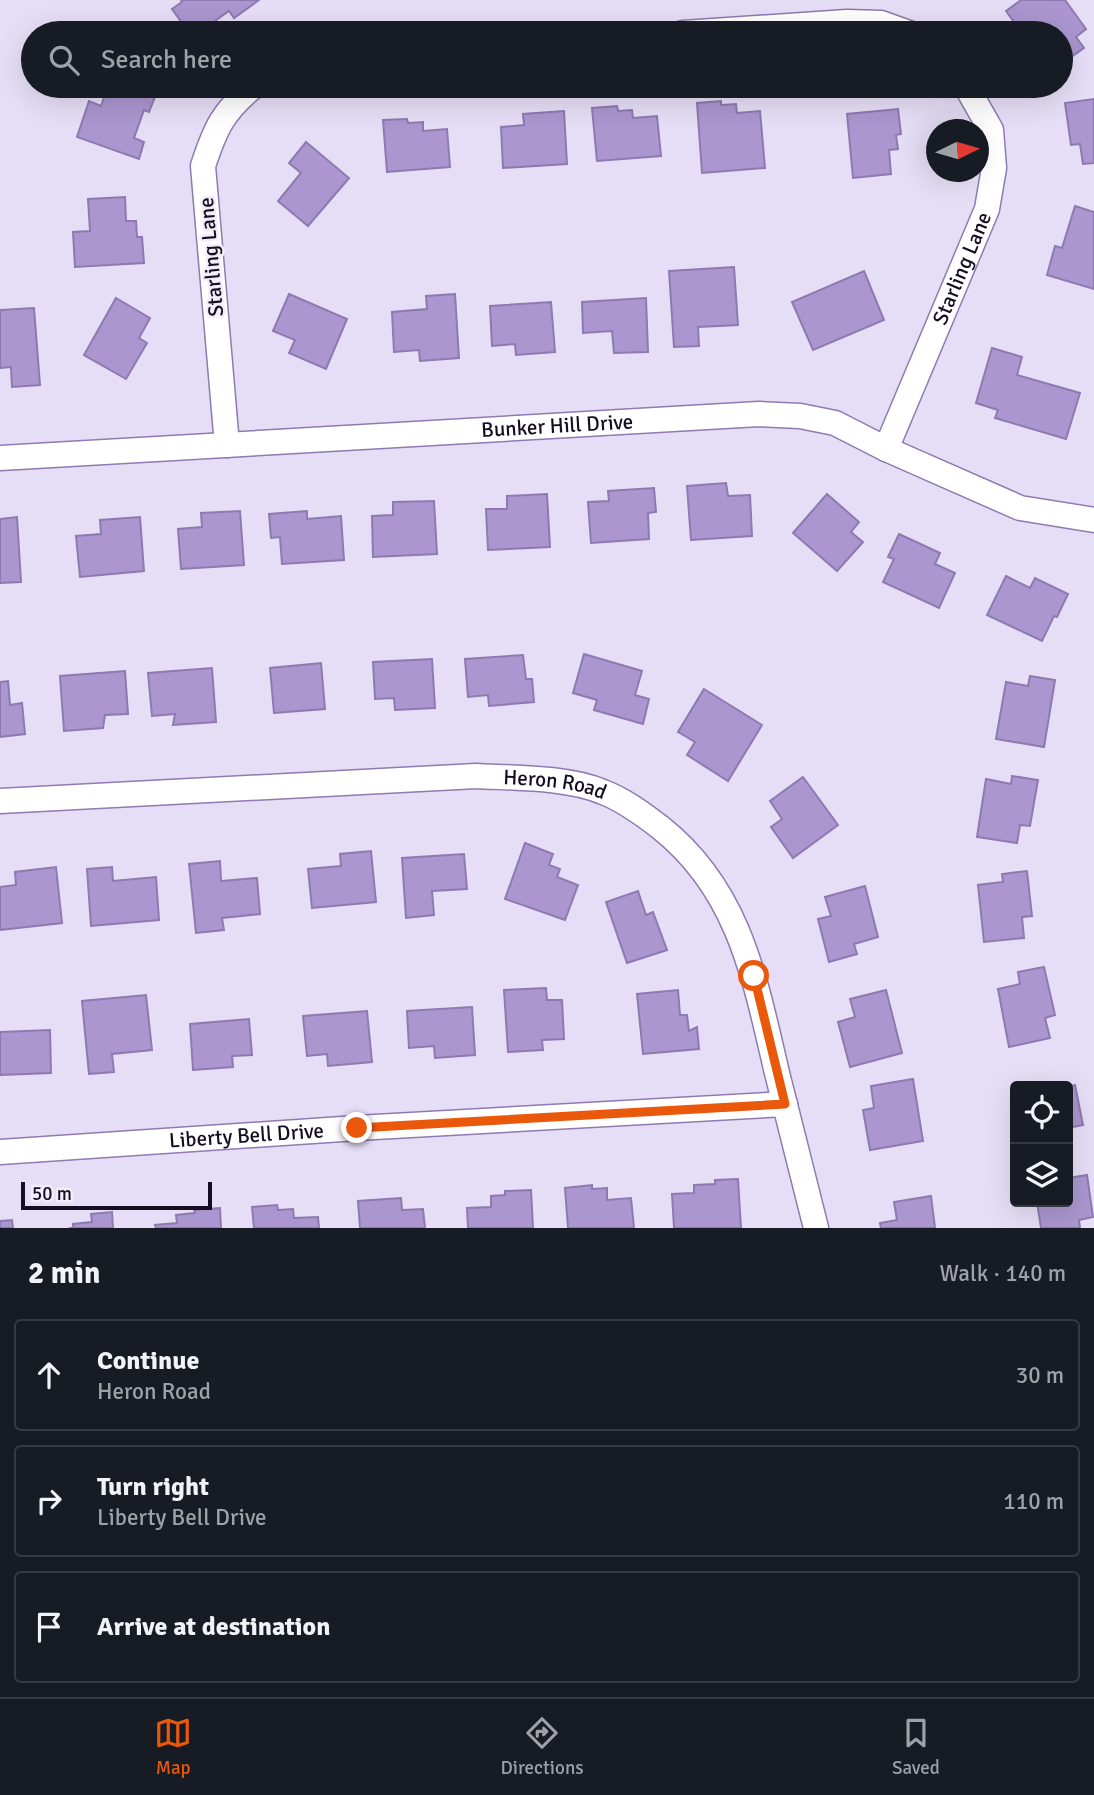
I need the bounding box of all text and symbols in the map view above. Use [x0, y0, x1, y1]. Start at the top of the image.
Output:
search box [21, 21, 1073, 98]
icon: search [45, 41, 83, 79]
text: Search here [101, 44, 232, 76]
north arrow [926, 119, 989, 182]
street label: Starling Lane [193, 196, 229, 318]
street label: Starling Lane [927, 208, 997, 329]
street label: Bunker Hill Drive [480, 408, 634, 443]
street label: Heron Road [503, 764, 610, 805]
route start [738, 960, 769, 991]
map controls [1010, 1081, 1073, 1207]
button: locate [1010, 1081, 1073, 1144]
route end [341, 1112, 372, 1143]
street label: Liberty Bell Drive [168, 1117, 325, 1154]
button: layers [1010, 1144, 1073, 1207]
scale bar [21, 1179, 212, 1211]
text: 50 m [32, 1182, 72, 1206]
text: 2 min [28, 1255, 100, 1292]
text: Walk · 140 m [940, 1259, 1066, 1288]
text: Continue [97, 1345, 199, 1377]
icon: ahead [30, 1356, 68, 1394]
text: 30 m [1016, 1361, 1064, 1390]
text: Heron Road [97, 1377, 211, 1406]
text: Turn right [97, 1471, 209, 1503]
icon: right [30, 1482, 68, 1520]
text: 110 m [1003, 1487, 1064, 1516]
text: Liberty Bell Drive [97, 1503, 267, 1532]
icon: arrive [30, 1608, 68, 1646]
text: Arrive at destination [97, 1611, 330, 1643]
tab: Map [154, 1714, 192, 1780]
tab: Directions [501, 1714, 584, 1780]
tab: Saved [892, 1714, 940, 1780]

